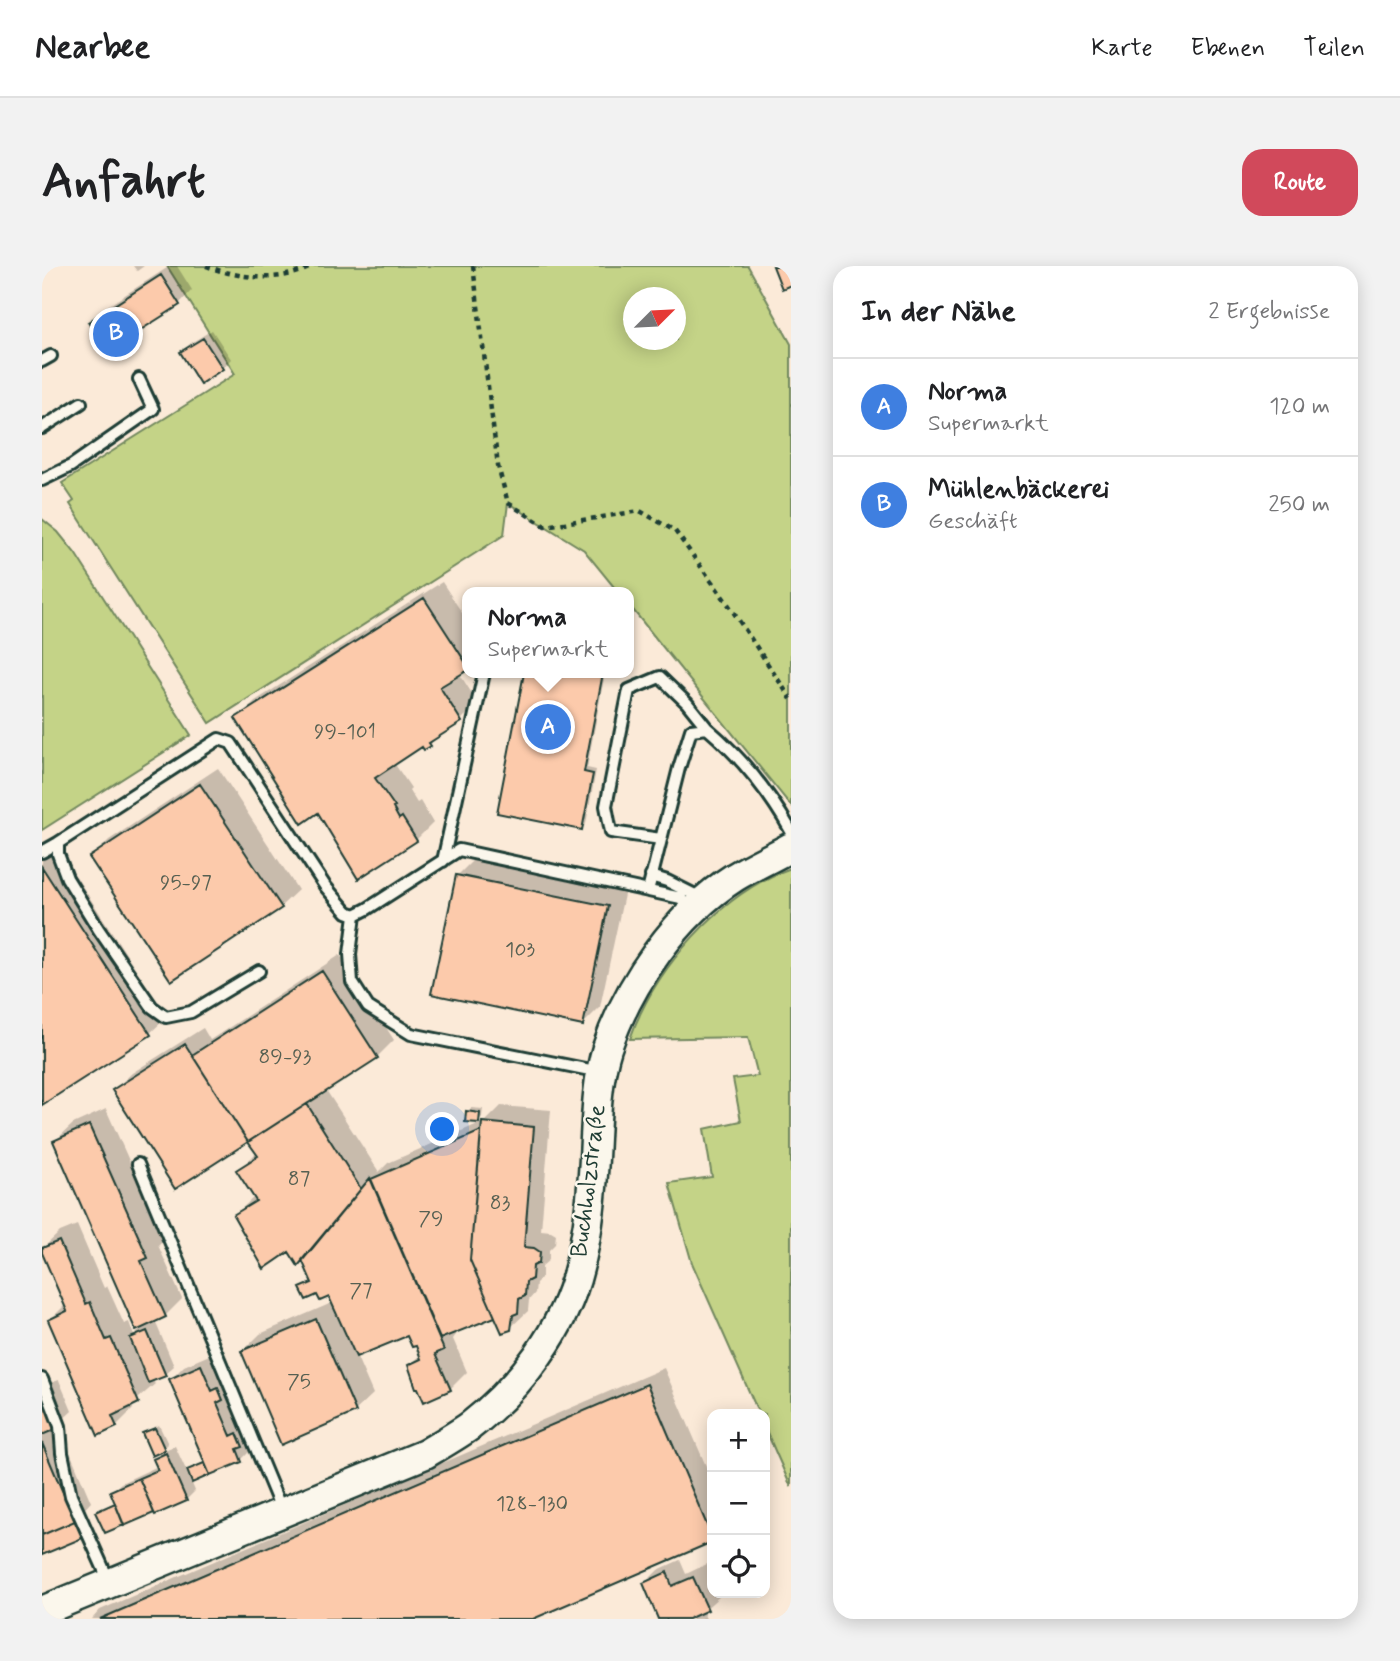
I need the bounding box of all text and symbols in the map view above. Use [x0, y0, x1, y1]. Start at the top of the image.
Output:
text: Nearbee [35, 26, 150, 70]
text: Karte [1091, 33, 1153, 64]
text: Ebenen [1191, 33, 1265, 64]
text: Teilen [1303, 33, 1365, 64]
button: Route [1242, 149, 1358, 216]
text: Anfahrt [42, 150, 205, 215]
north arrow [623, 287, 686, 350]
text: In der Nähe [861, 292, 1016, 331]
text: 2 Ergebnisse [1208, 297, 1330, 327]
pin: B [93, 308, 139, 360]
text: Norma [928, 375, 1007, 409]
text: A [876, 392, 892, 422]
text: 120 m [1269, 392, 1330, 422]
text: Supermarkt [928, 409, 1049, 439]
text: Mühlenbäckerei [928, 473, 1109, 507]
text: B [877, 490, 891, 520]
text: 250 m [1268, 490, 1330, 520]
text: Geschäft [928, 507, 1018, 537]
popup [462, 587, 634, 678]
text: Norma [488, 601, 567, 635]
text: Supermarkt [488, 635, 608, 665]
pin: A [525, 701, 571, 753]
house number: 99-101 [314, 718, 376, 746]
house number: 95-97 [160, 869, 212, 897]
house number: 103 [505, 936, 535, 964]
house number: 89-93 [259, 1043, 312, 1071]
street label: Buchholzstraße [564, 1103, 614, 1259]
your location [425, 1112, 459, 1146]
house number: 87 [288, 1165, 310, 1193]
house number: 83 [490, 1189, 510, 1217]
house number: 79 [418, 1205, 444, 1233]
house number: 77 [349, 1277, 373, 1305]
house number: 75 [287, 1368, 311, 1396]
map controls [707, 1409, 770, 1598]
button: + [707, 1409, 770, 1472]
button: − [707, 1472, 770, 1535]
house number: 128-130 [496, 1490, 568, 1518]
button: locate [707, 1535, 770, 1598]

